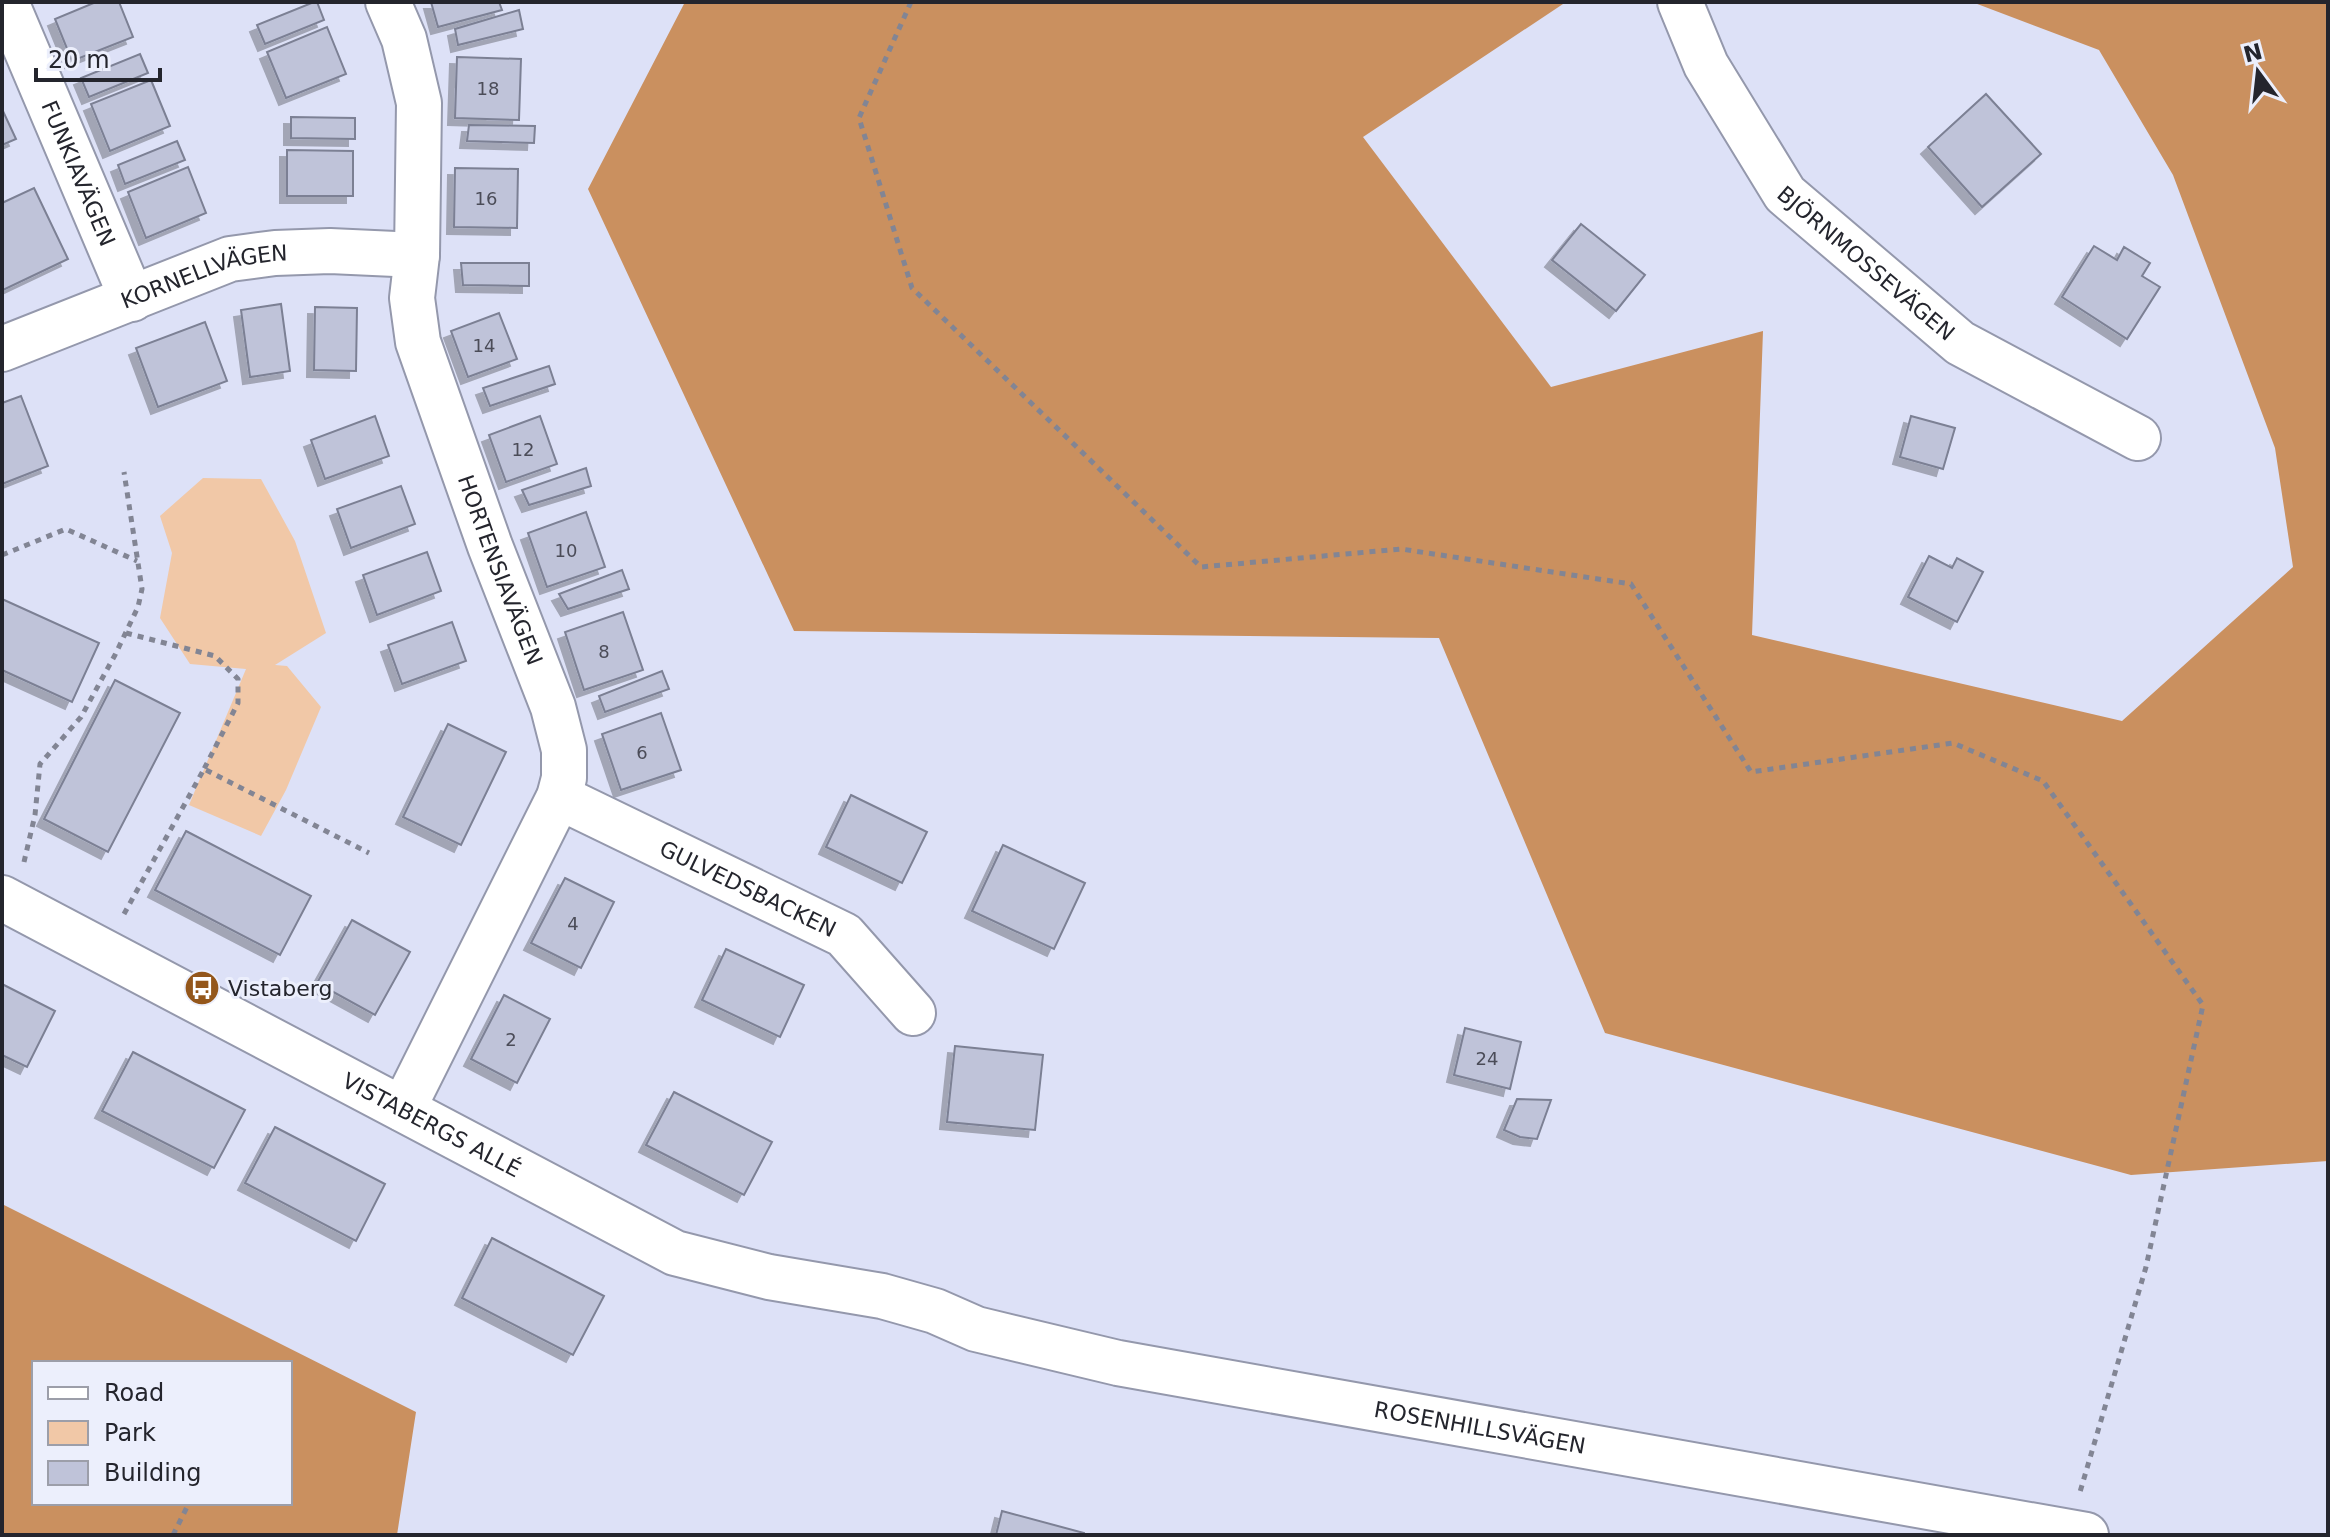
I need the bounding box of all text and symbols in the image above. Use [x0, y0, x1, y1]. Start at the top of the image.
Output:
scale bar [36, 32, 160, 82]
north arrow [2218, 32, 2298, 112]
text: N [2241, 39, 2265, 68]
text: 20 m [48, 46, 110, 74]
house number: 18 [477, 78, 499, 99]
street label: FUNKIAVÄGEN [37, 97, 121, 250]
street label: BJÖRNMOSSEVÄGEN [1773, 181, 1960, 345]
house number: 16 [475, 188, 497, 209]
street label: KORNELLVÄGEN [117, 240, 288, 313]
house number: 14 [473, 335, 495, 356]
house number: 12 [512, 439, 534, 460]
street label: HORTENSIAVÄGEN [453, 471, 548, 668]
house number: 10 [555, 540, 577, 561]
house number: 8 [598, 641, 610, 662]
house number: 6 [636, 742, 648, 763]
street label: GULVEDSBACKEN [656, 835, 840, 942]
house number: 4 [567, 913, 579, 934]
bus stop icon: Vistaberg [183, 969, 221, 1007]
place label: Vistaberg [228, 976, 332, 1001]
house number: 2 [505, 1029, 517, 1050]
house number: 24 [1476, 1048, 1498, 1069]
street label: VISTABERGS ALLÉ [338, 1067, 525, 1182]
legend [32, 1361, 292, 1505]
text: Road [104, 1379, 164, 1407]
street label: ROSENHILLSVÄGEN [1372, 1396, 1588, 1458]
text: Park [104, 1419, 156, 1447]
text: Building [104, 1459, 201, 1487]

